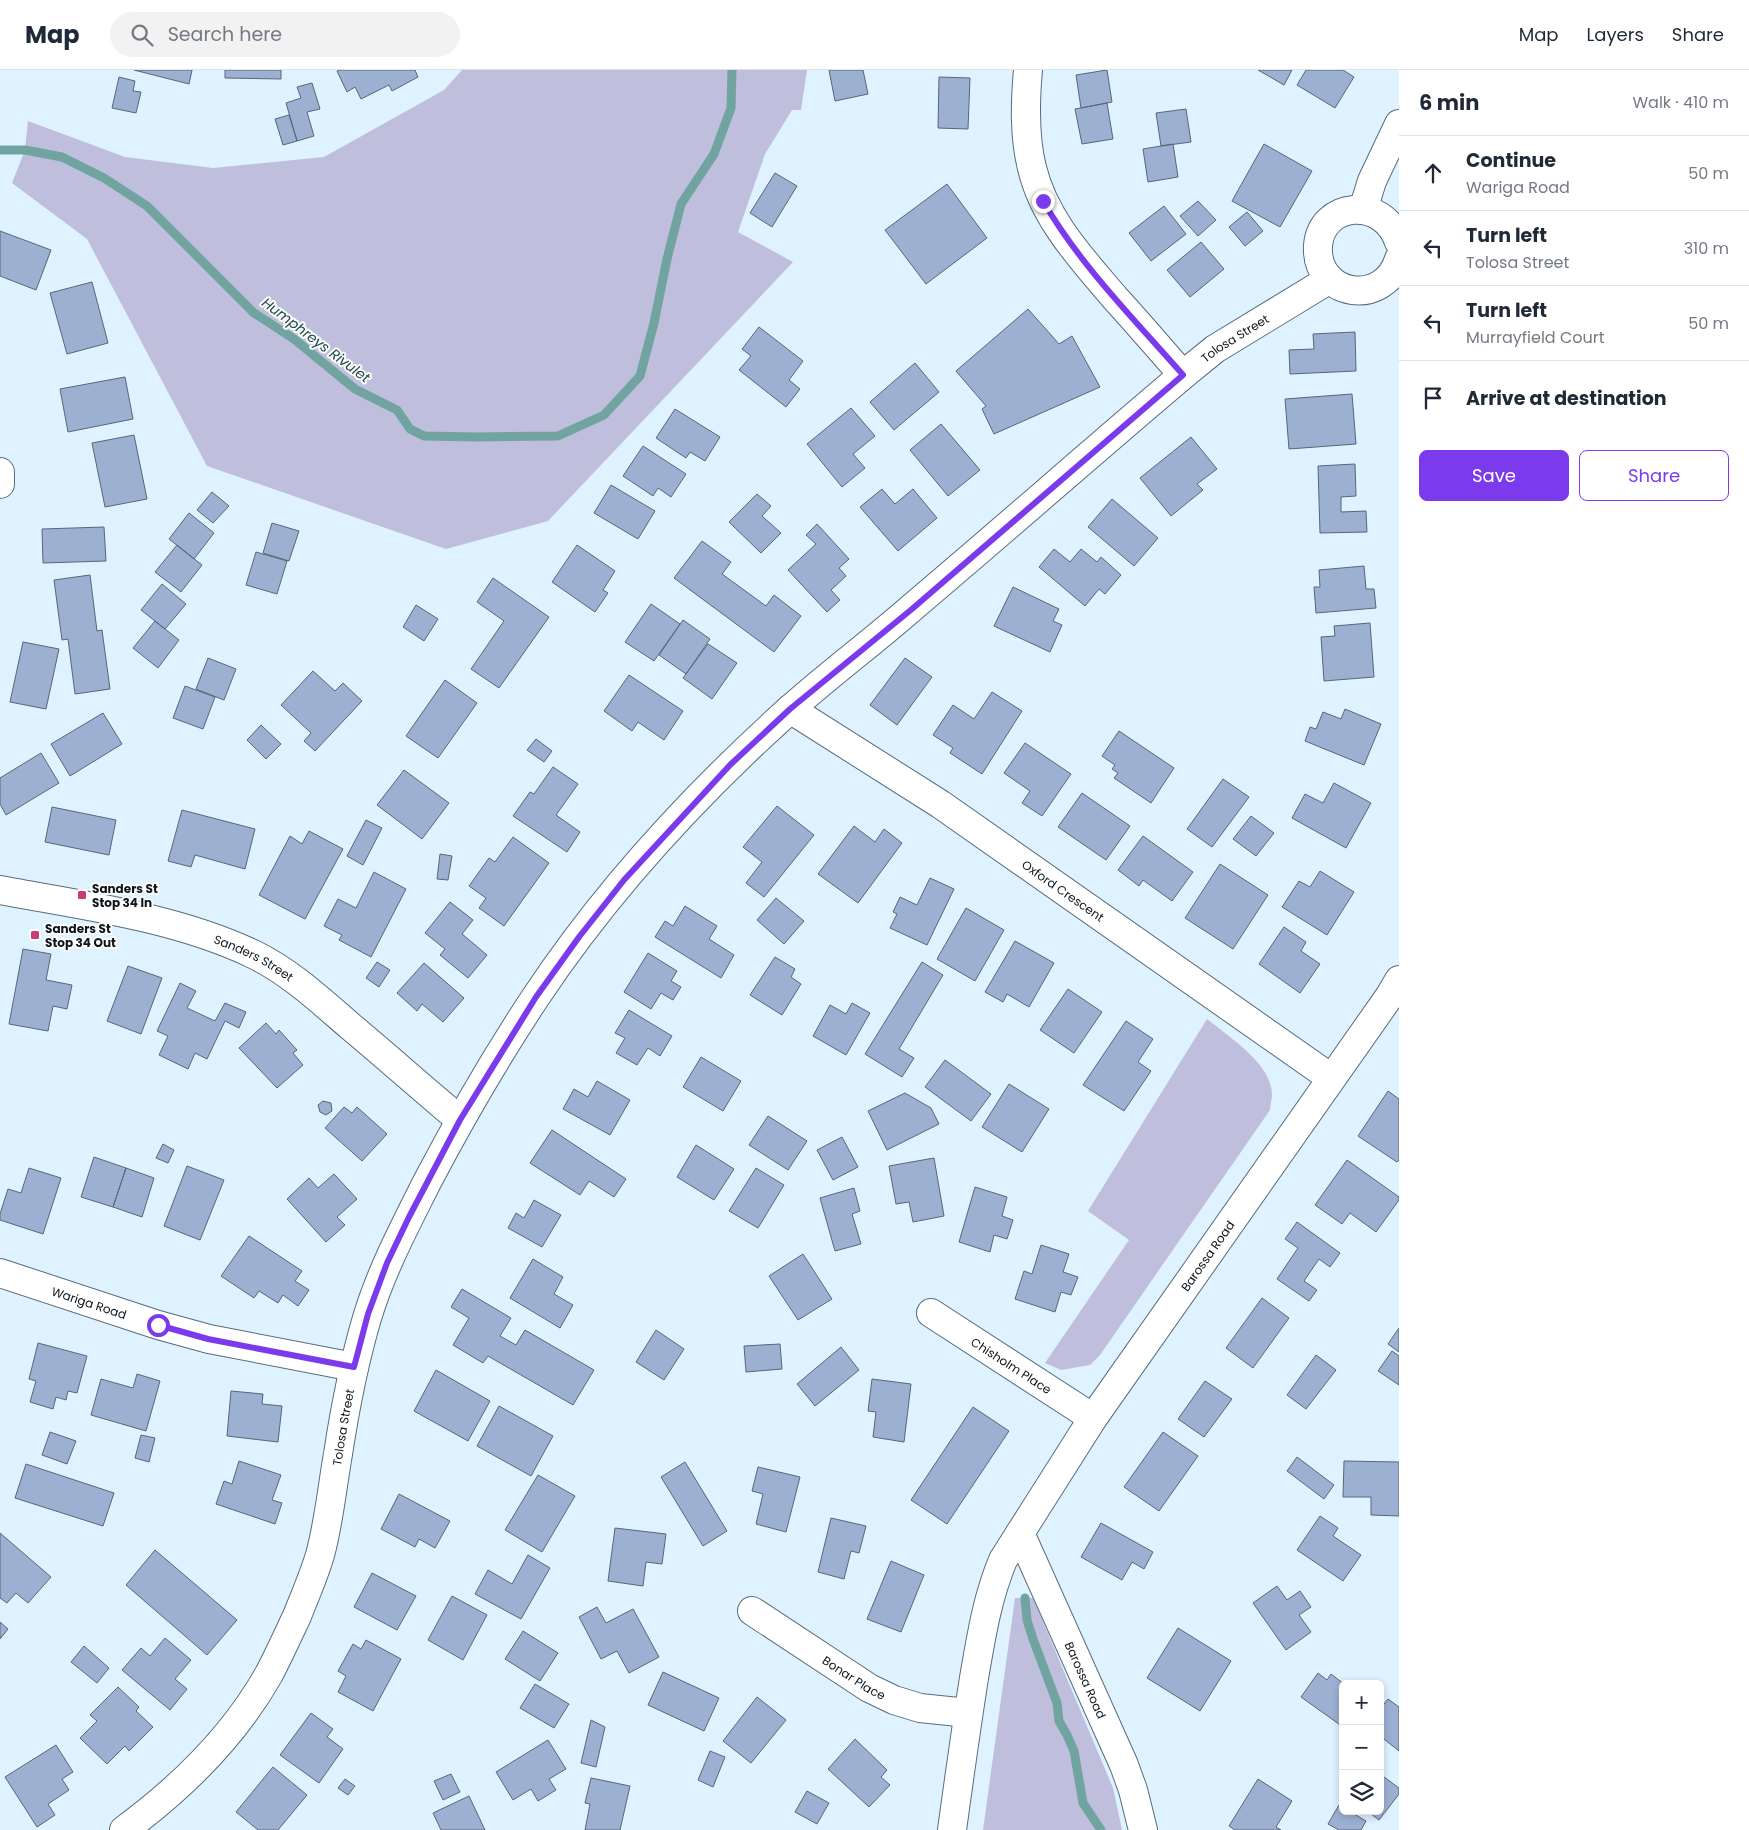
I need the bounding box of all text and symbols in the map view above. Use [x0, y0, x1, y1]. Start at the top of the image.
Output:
search box [110, 12, 460, 57]
text: Map [25, 18, 80, 51]
icon: search [128, 21, 156, 49]
text: Search here [168, 21, 282, 48]
text: Map [1519, 22, 1559, 47]
text: Layers [1587, 22, 1644, 47]
text: Share [1672, 22, 1724, 47]
text: 6 min [1419, 88, 1479, 117]
text: Walk · 410 m [1632, 91, 1729, 114]
text: Continue [1466, 147, 1556, 174]
icon: ahead [1419, 159, 1447, 187]
text: 50 m [1688, 162, 1729, 185]
text: Wariga Road [1466, 176, 1570, 199]
route end [1032, 190, 1055, 213]
text: Turn left [1466, 222, 1547, 249]
icon: left [1419, 234, 1447, 262]
text: 310 m [1684, 237, 1729, 260]
text: Tolosa Street [1466, 251, 1569, 274]
water label: Humphreys Rivulet [258, 293, 375, 388]
text: Turn left [1466, 297, 1547, 324]
icon: left [1419, 309, 1447, 337]
street label: Tolosa Street [1197, 310, 1272, 366]
text: 50 m [1688, 312, 1729, 335]
text: Murrayfield Court [1466, 326, 1605, 349]
icon: arrive [1419, 384, 1447, 412]
text: Arrive at destination [1466, 385, 1667, 412]
button: Save [1419, 450, 1569, 501]
button: Share [1579, 450, 1729, 501]
street label: Oxford Crescent [1019, 856, 1108, 925]
place label: Sanders St Stop 34 In [92, 880, 158, 911]
marker: Sanders St Stop 34 In [76, 889, 88, 901]
place label: Sanders St Stop 34 Out [45, 920, 116, 951]
marker: Sanders St Stop 34 Out [29, 929, 41, 941]
street label: Sanders Street [212, 930, 297, 985]
street label: Barossa Road [1176, 1217, 1238, 1294]
street label: Wariga Road [50, 1282, 129, 1323]
route start [147, 1314, 170, 1337]
street label: Chisholm Place [968, 1333, 1055, 1398]
street label: Tolosa Street [328, 1387, 358, 1467]
street label: Barossa Road [1061, 1639, 1111, 1721]
street label: Bonar Place [819, 1651, 889, 1703]
map controls [1339, 1680, 1384, 1815]
button: + [1339, 1680, 1384, 1725]
button: − [1339, 1725, 1384, 1770]
button: layers [1339, 1770, 1384, 1815]

